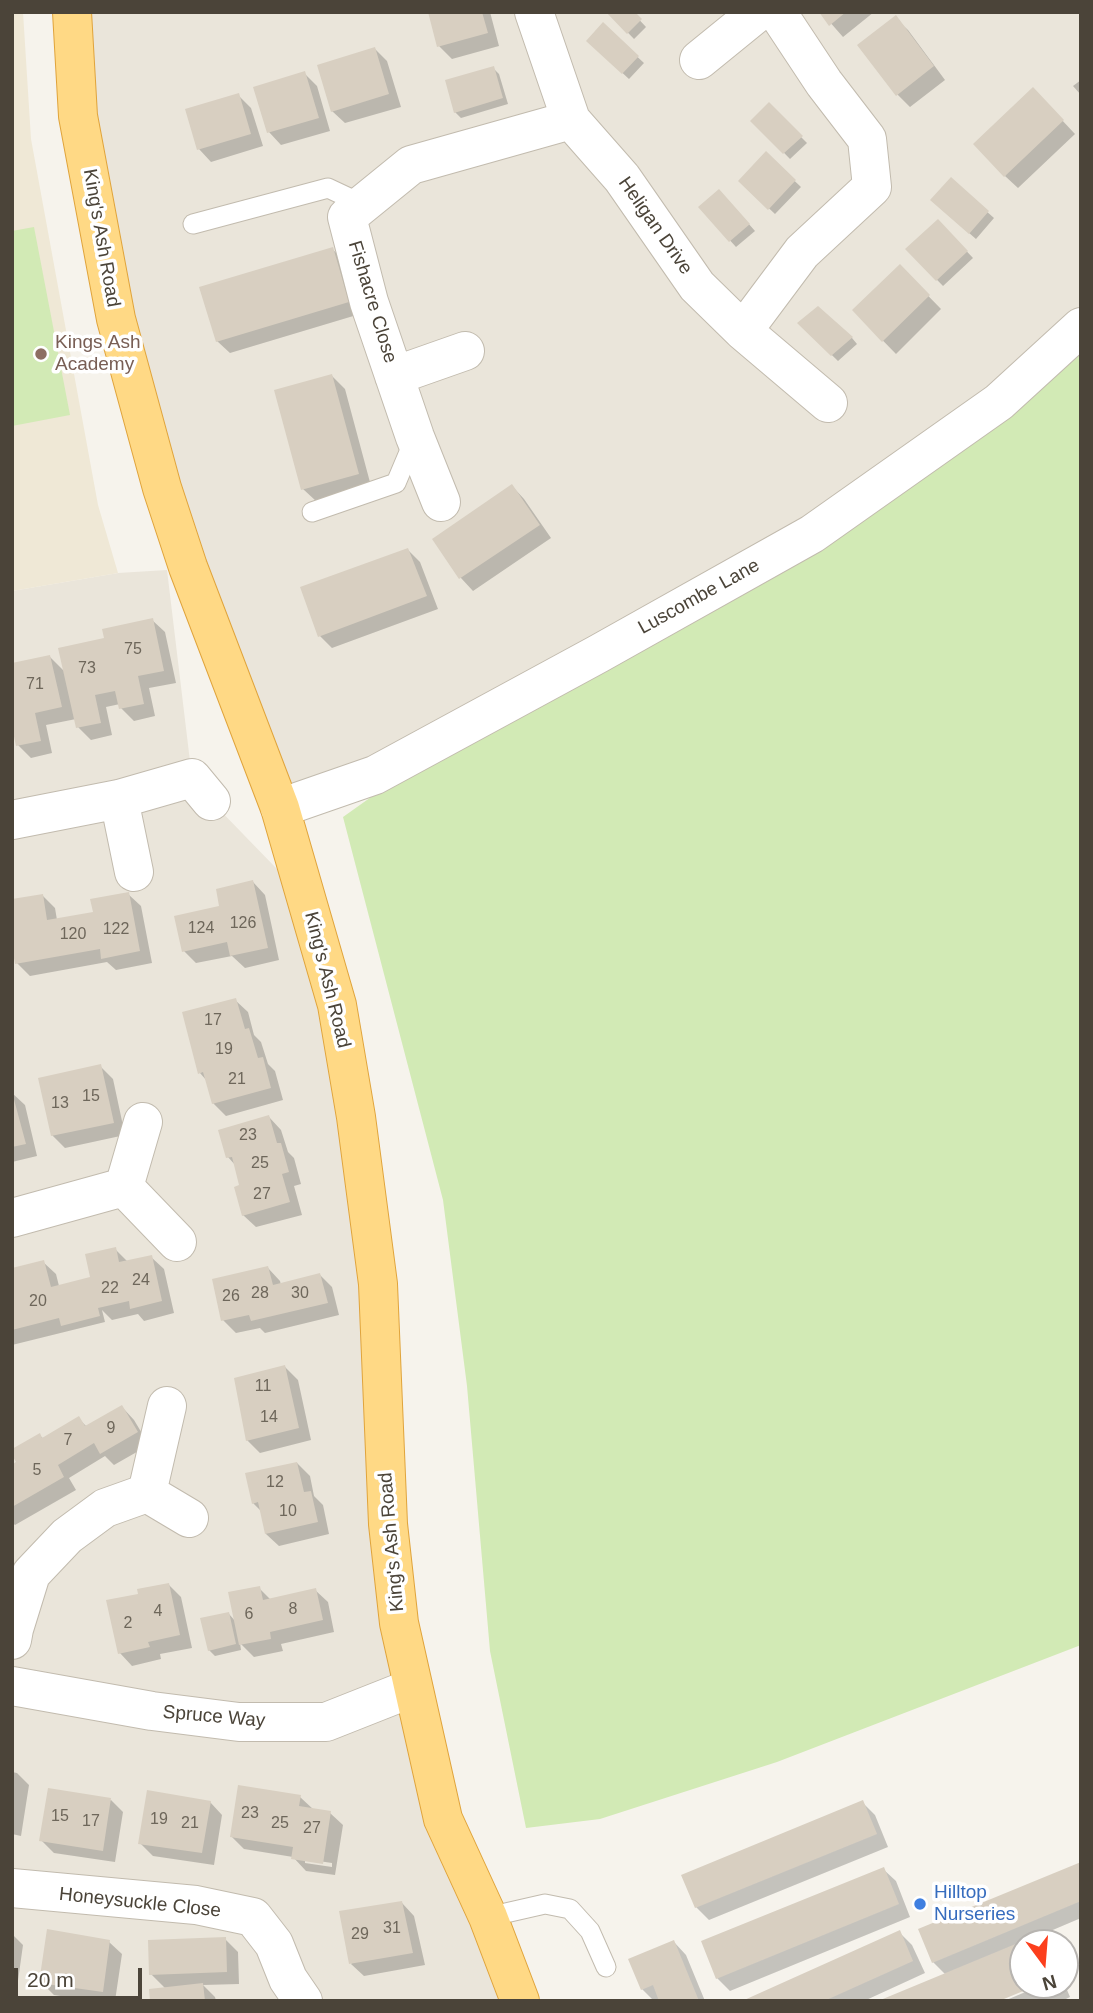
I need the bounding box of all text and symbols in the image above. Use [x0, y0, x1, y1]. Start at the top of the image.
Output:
street label: King's Ash Road [78, 167, 124, 309]
street label: Heligan Drive [613, 173, 697, 279]
street label: Fishacre Close [343, 238, 401, 366]
place label: Kings Ash Academy [55, 332, 141, 376]
marker: Kings Ash Academy [33, 346, 49, 362]
street label: Luscombe Lane [634, 554, 764, 640]
house number: 75 [124, 640, 142, 660]
house number: 73 [78, 659, 96, 679]
house number: 71 [26, 675, 44, 695]
street label: King's Ash Road [299, 909, 355, 1051]
house number: 126 [230, 914, 256, 934]
house number: 124 [188, 919, 214, 939]
house number: 122 [103, 920, 129, 940]
house number: 120 [60, 925, 86, 945]
house number: 17 [204, 1011, 222, 1031]
house number: 19 [215, 1040, 233, 1060]
house number: 21 [228, 1070, 246, 1090]
house number: 15 [82, 1087, 100, 1107]
house number: 13 [51, 1094, 69, 1114]
house number: 23 [239, 1126, 257, 1146]
house number: 25 [251, 1154, 269, 1174]
house number: 27 [253, 1185, 271, 1205]
house number: 24 [132, 1271, 150, 1291]
house number: 22 [101, 1279, 119, 1299]
house number: 28 [251, 1284, 269, 1304]
house number: 30 [291, 1284, 309, 1304]
house number: 26 [222, 1287, 240, 1307]
house number: 20 [29, 1292, 47, 1312]
house number: 11 [255, 1377, 271, 1397]
house number: 14 [260, 1408, 278, 1428]
house number: 9 [107, 1419, 115, 1439]
house number: 7 [64, 1431, 72, 1451]
house number: 5 [33, 1461, 41, 1481]
street label: King's Ash Road [375, 1471, 409, 1613]
house number: 12 [266, 1473, 284, 1493]
house number: 10 [279, 1502, 297, 1522]
house number: 8 [289, 1600, 297, 1620]
house number: 4 [154, 1602, 162, 1622]
house number: 6 [245, 1605, 253, 1625]
house number: 2 [124, 1614, 132, 1634]
street label: Spruce Way [162, 1701, 266, 1733]
house number: 23 [241, 1804, 259, 1824]
house number: 15 [51, 1807, 69, 1827]
house number: 19 [150, 1810, 168, 1830]
house number: 17 [82, 1812, 100, 1832]
house number: 21 [181, 1814, 199, 1834]
house number: 25 [271, 1814, 289, 1834]
house number: 27 [303, 1819, 321, 1839]
place label: Hilltop Nurseries [934, 1882, 1015, 1926]
street label: Honeysuckle Close [58, 1883, 222, 1923]
marker: Hilltop Nurseries [912, 1896, 928, 1912]
house number: 31 [383, 1919, 401, 1939]
house number: 29 [351, 1925, 369, 1945]
north arrow [1009, 1929, 1079, 1999]
scale bar [18, 1954, 145, 1998]
text: 20 m [27, 1968, 74, 1991]
text: N [1040, 1971, 1059, 1995]

